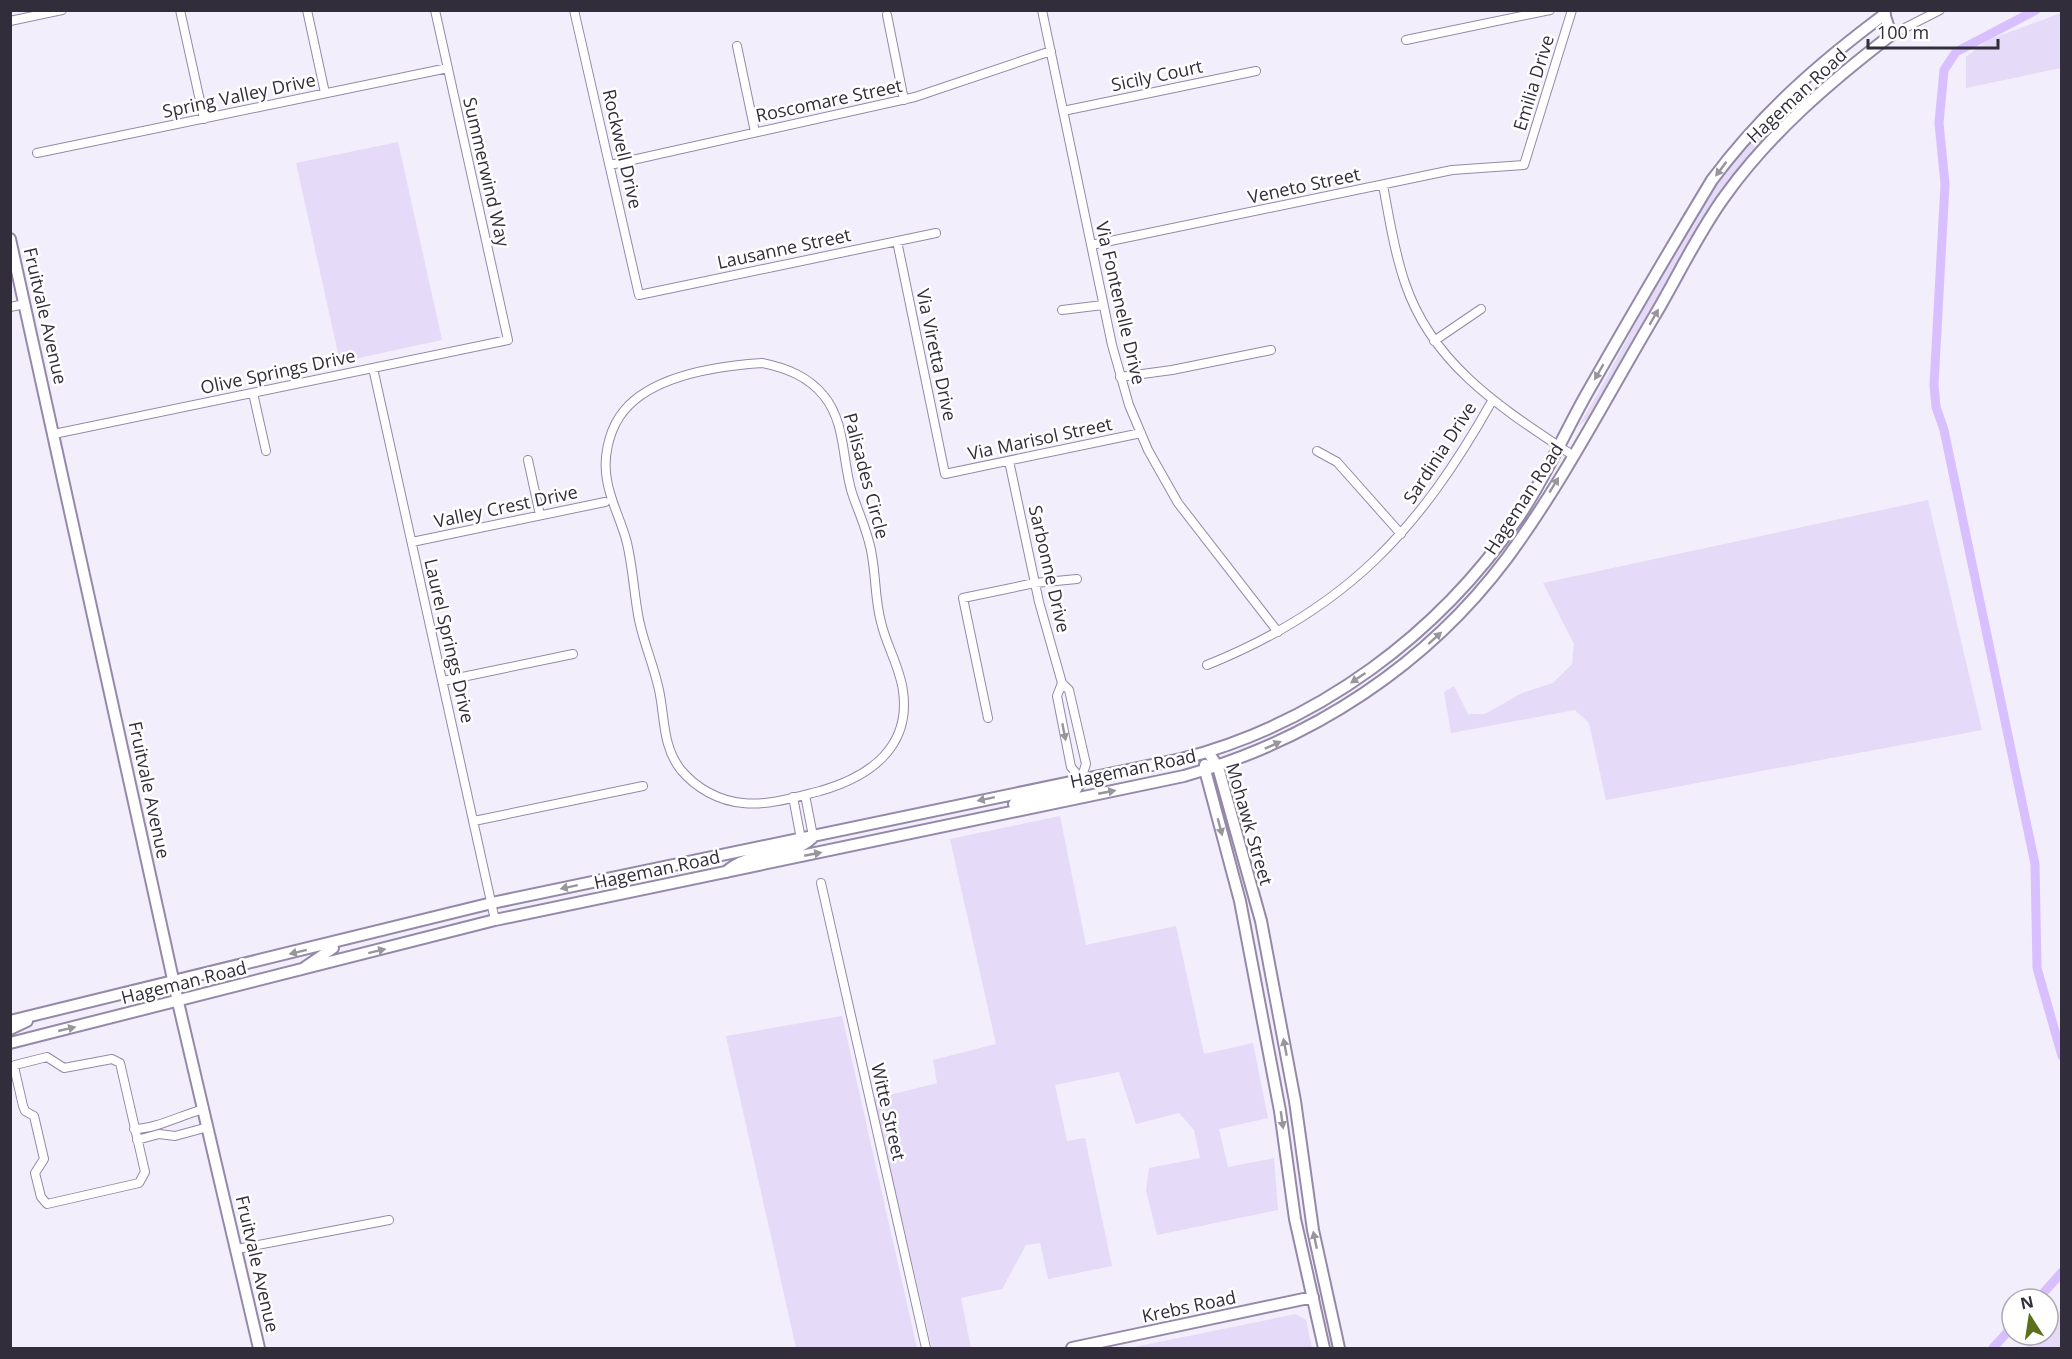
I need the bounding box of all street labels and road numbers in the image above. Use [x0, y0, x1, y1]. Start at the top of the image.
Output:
street label: Emilia Drive [1507, 32, 1559, 134]
street label: Hageman Road [1741, 43, 1851, 148]
street label: Sicily Court [1109, 54, 1205, 96]
street label: Spring Valley Drive [160, 67, 318, 123]
street label: Roscomare Street [753, 73, 904, 127]
street label: Rockwell Drive [598, 87, 648, 211]
street label: Summerwind Way [458, 95, 516, 250]
street label: Veneto Street [1245, 161, 1362, 209]
street label: Via Fontenelle Drive [1091, 219, 1151, 387]
street label: Lausanne Street [715, 222, 853, 274]
street label: Fruitvale Avenue [19, 245, 73, 387]
street label: Via Viretta Drive [911, 287, 963, 423]
street label: Olive Springs Drive [198, 343, 357, 399]
street label: Sardinia Drive [1397, 397, 1481, 508]
street label: Palisades Circle [839, 410, 895, 541]
street label: Via Marisol Street [965, 411, 1114, 465]
street label: Hageman Road [1478, 438, 1568, 559]
street label: Valley Crest Drive [432, 479, 580, 533]
street label: Sarbonne Drive [1024, 503, 1076, 635]
street label: Laurel Springs Drive [419, 556, 481, 725]
street label: Fruitvale Avenue [124, 719, 176, 861]
street label: Hageman Road [1067, 743, 1198, 793]
street label: Mohawk Street [1221, 760, 1279, 888]
street label: Hageman Road [591, 844, 722, 894]
street label: Hageman Road [119, 955, 249, 1009]
street label: Witte Street [866, 1061, 912, 1163]
street label: Fruitvale Avenue [231, 1193, 285, 1335]
street label: Krebs Road [1139, 1284, 1238, 1328]

